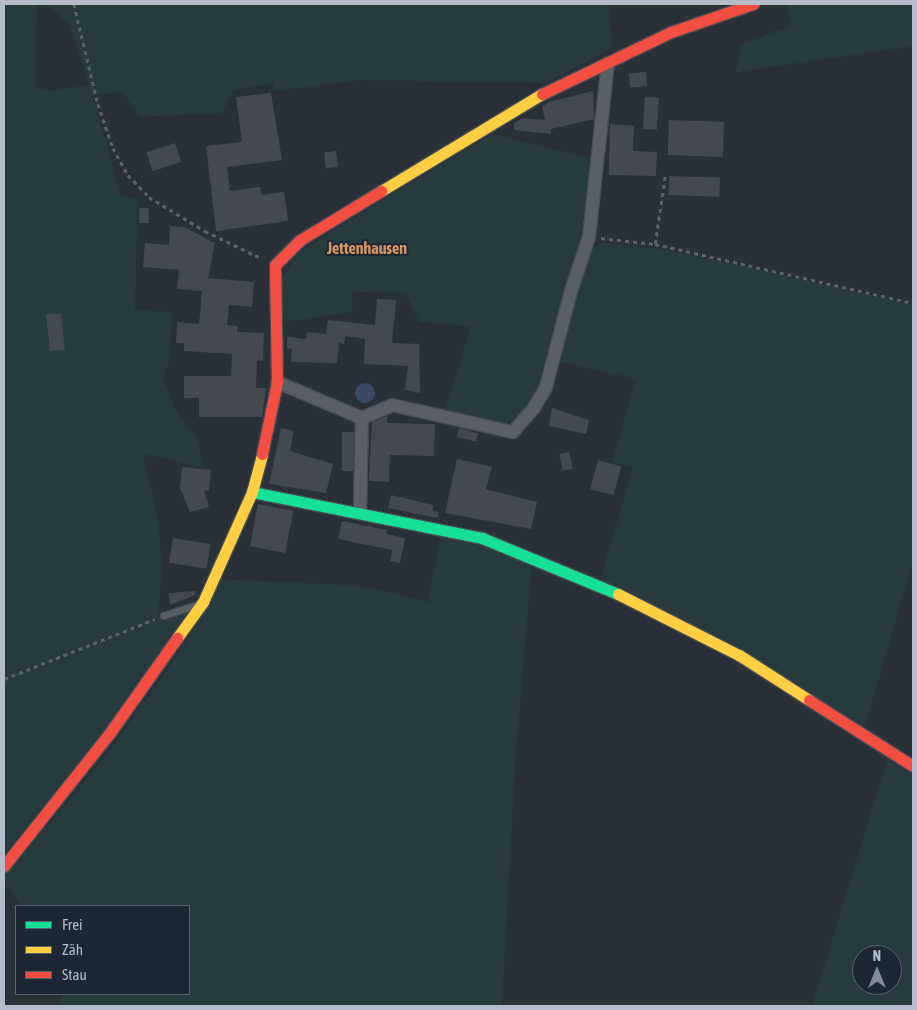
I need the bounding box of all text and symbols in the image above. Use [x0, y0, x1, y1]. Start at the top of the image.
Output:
district label: Jettenhausen [327, 238, 407, 258]
legend [15, 905, 190, 995]
text: Frei [62, 916, 82, 933]
text: Zäh [62, 941, 83, 958]
north arrow [852, 945, 902, 995]
text: N [873, 948, 881, 964]
text: Stau [62, 966, 87, 983]

